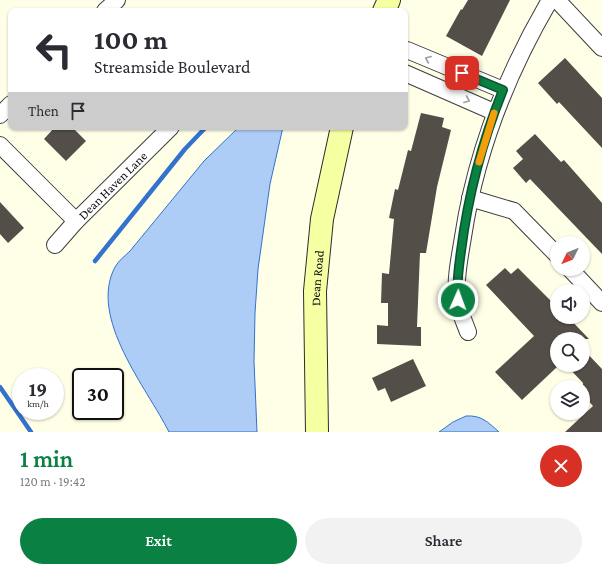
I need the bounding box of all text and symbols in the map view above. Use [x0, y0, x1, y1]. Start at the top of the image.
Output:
icon: left [28, 24, 80, 76]
text: 100 m [94, 24, 168, 55]
one-way arrow [425, 55, 432, 63]
pin [445, 56, 479, 90]
text: Streamside Boulevard [94, 57, 251, 77]
icon: arrive [451, 62, 473, 84]
one-way arrow [463, 95, 470, 103]
icon: arrive [67, 100, 89, 122]
text: Then [28, 103, 59, 119]
street label: Dean Haven Lane [75, 148, 150, 223]
north arrow [550, 236, 590, 276]
map controls [550, 236, 590, 420]
street label: Dean Road [308, 249, 327, 306]
position arrow [437, 279, 479, 321]
button: sound [550, 284, 590, 324]
button: search [550, 332, 590, 372]
speed limit sign: 30 [72, 368, 124, 420]
text: 19 [29, 378, 47, 400]
button: layers [550, 380, 590, 420]
text: km/h [27, 398, 49, 409]
text: 1 min [20, 445, 73, 472]
button: close [540, 445, 582, 487]
text: 120 m · 19:42 [20, 474, 85, 489]
button: Exit [20, 518, 297, 564]
button: Share [305, 518, 582, 564]

